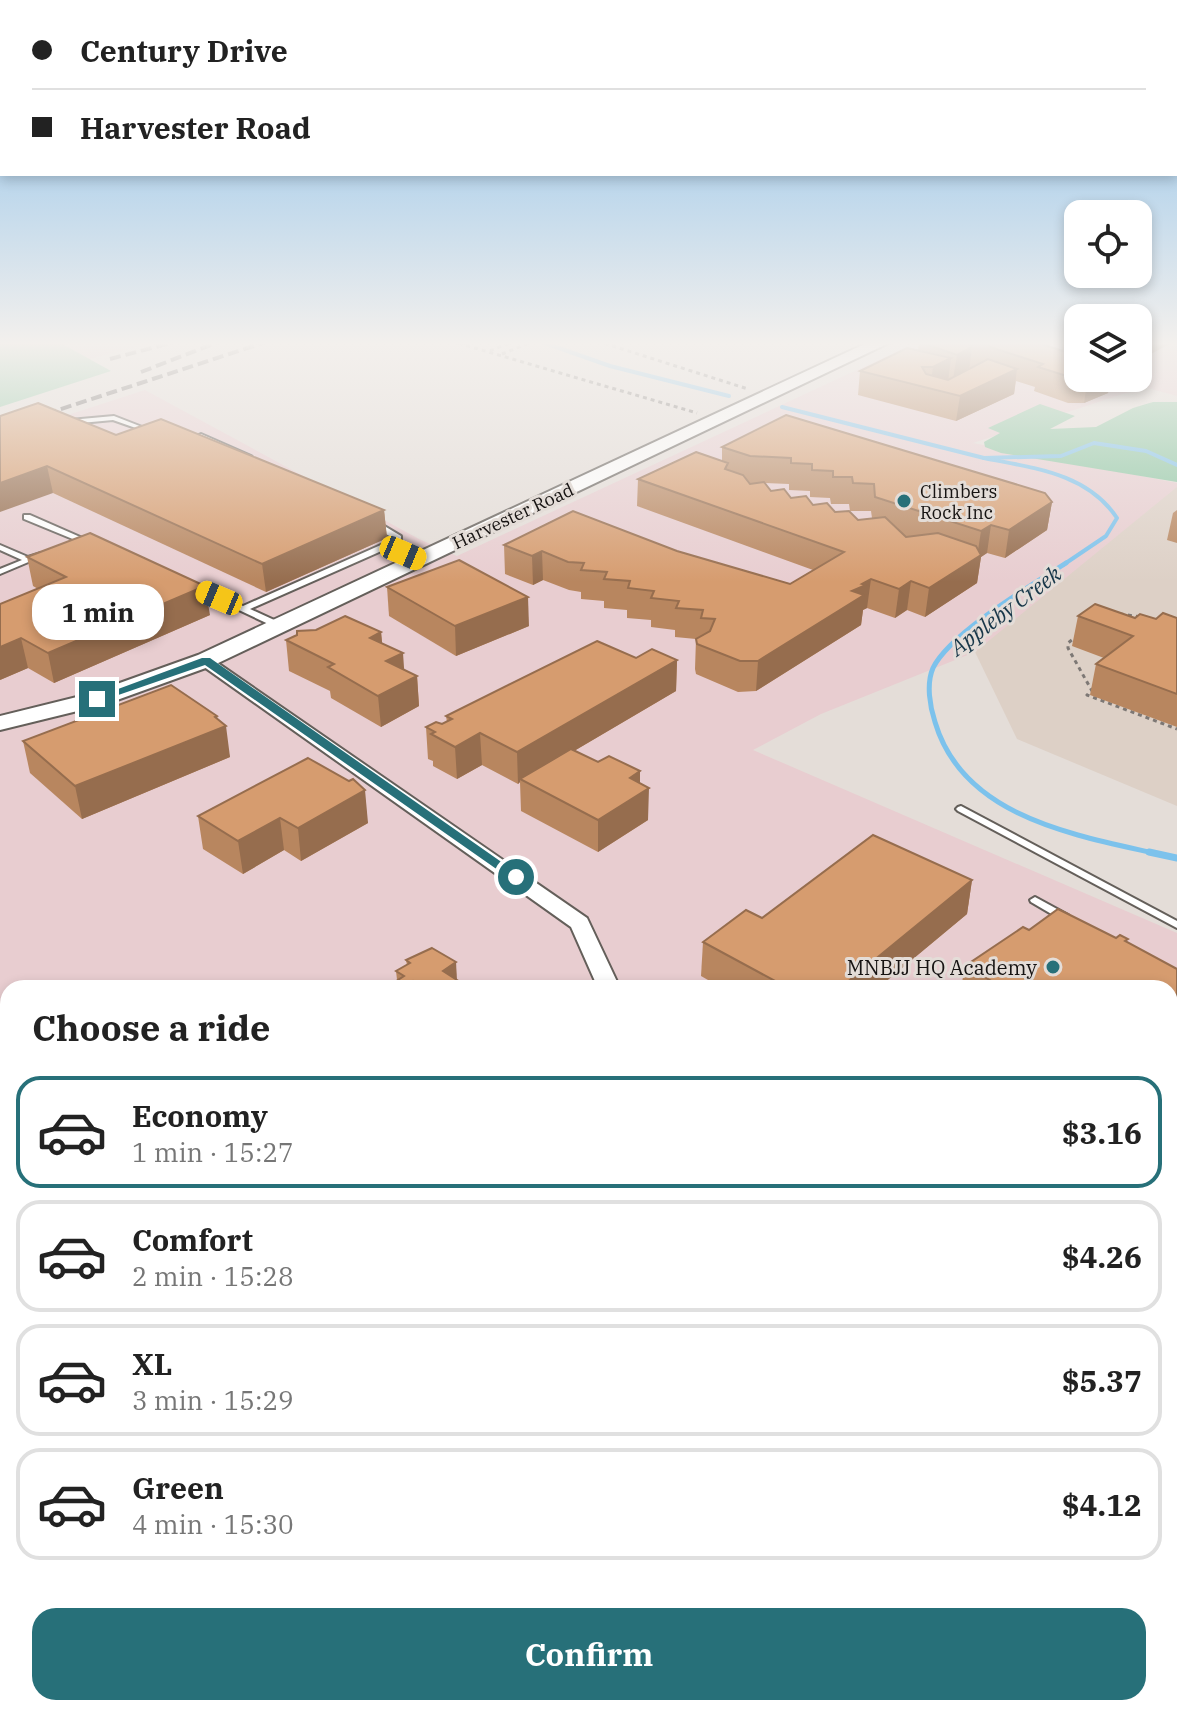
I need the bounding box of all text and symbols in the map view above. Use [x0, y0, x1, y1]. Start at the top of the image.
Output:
text: Century Drive [80, 31, 288, 70]
text: Harvester Road [80, 108, 311, 147]
map controls [1064, 200, 1152, 392]
button: locate [1064, 200, 1152, 288]
button: layers [1064, 304, 1152, 392]
street label: Harvester Road [449, 478, 577, 554]
place label: Climbers Rock Inc [920, 480, 997, 524]
marker: Climbers Rock Inc [895, 492, 913, 510]
car [376, 533, 430, 573]
water label: Appleby Creek [942, 558, 1067, 663]
car [192, 578, 246, 618]
callout: 1 min [31, 583, 163, 639]
text: 1 min [62, 595, 134, 629]
route end [79, 681, 115, 717]
route start [498, 859, 534, 895]
place label: MNBJJ HQ Academy [847, 954, 1037, 981]
marker: MNBJJ HQ Academy [1044, 958, 1062, 976]
text: Choose a ride [32, 1004, 271, 1051]
icon: car [36, 1096, 108, 1168]
text: Economy [132, 1096, 268, 1135]
text: $3.16 [1062, 1113, 1142, 1152]
text: 1 min · 15:27 [132, 1135, 294, 1169]
icon: car [36, 1220, 108, 1292]
text: Comfort [132, 1220, 253, 1259]
text: $4.26 [1062, 1237, 1142, 1276]
text: 2 min · 15:28 [132, 1259, 294, 1293]
icon: car [36, 1344, 108, 1416]
text: XL [132, 1344, 172, 1383]
text: $5.37 [1062, 1361, 1142, 1400]
text: 3 min · 15:29 [132, 1383, 294, 1417]
icon: car [36, 1468, 108, 1540]
text: Green [132, 1468, 224, 1507]
text: $4.12 [1062, 1485, 1142, 1524]
text: 4 min · 15:30 [132, 1507, 294, 1541]
button: Confirm [32, 1608, 1146, 1700]

